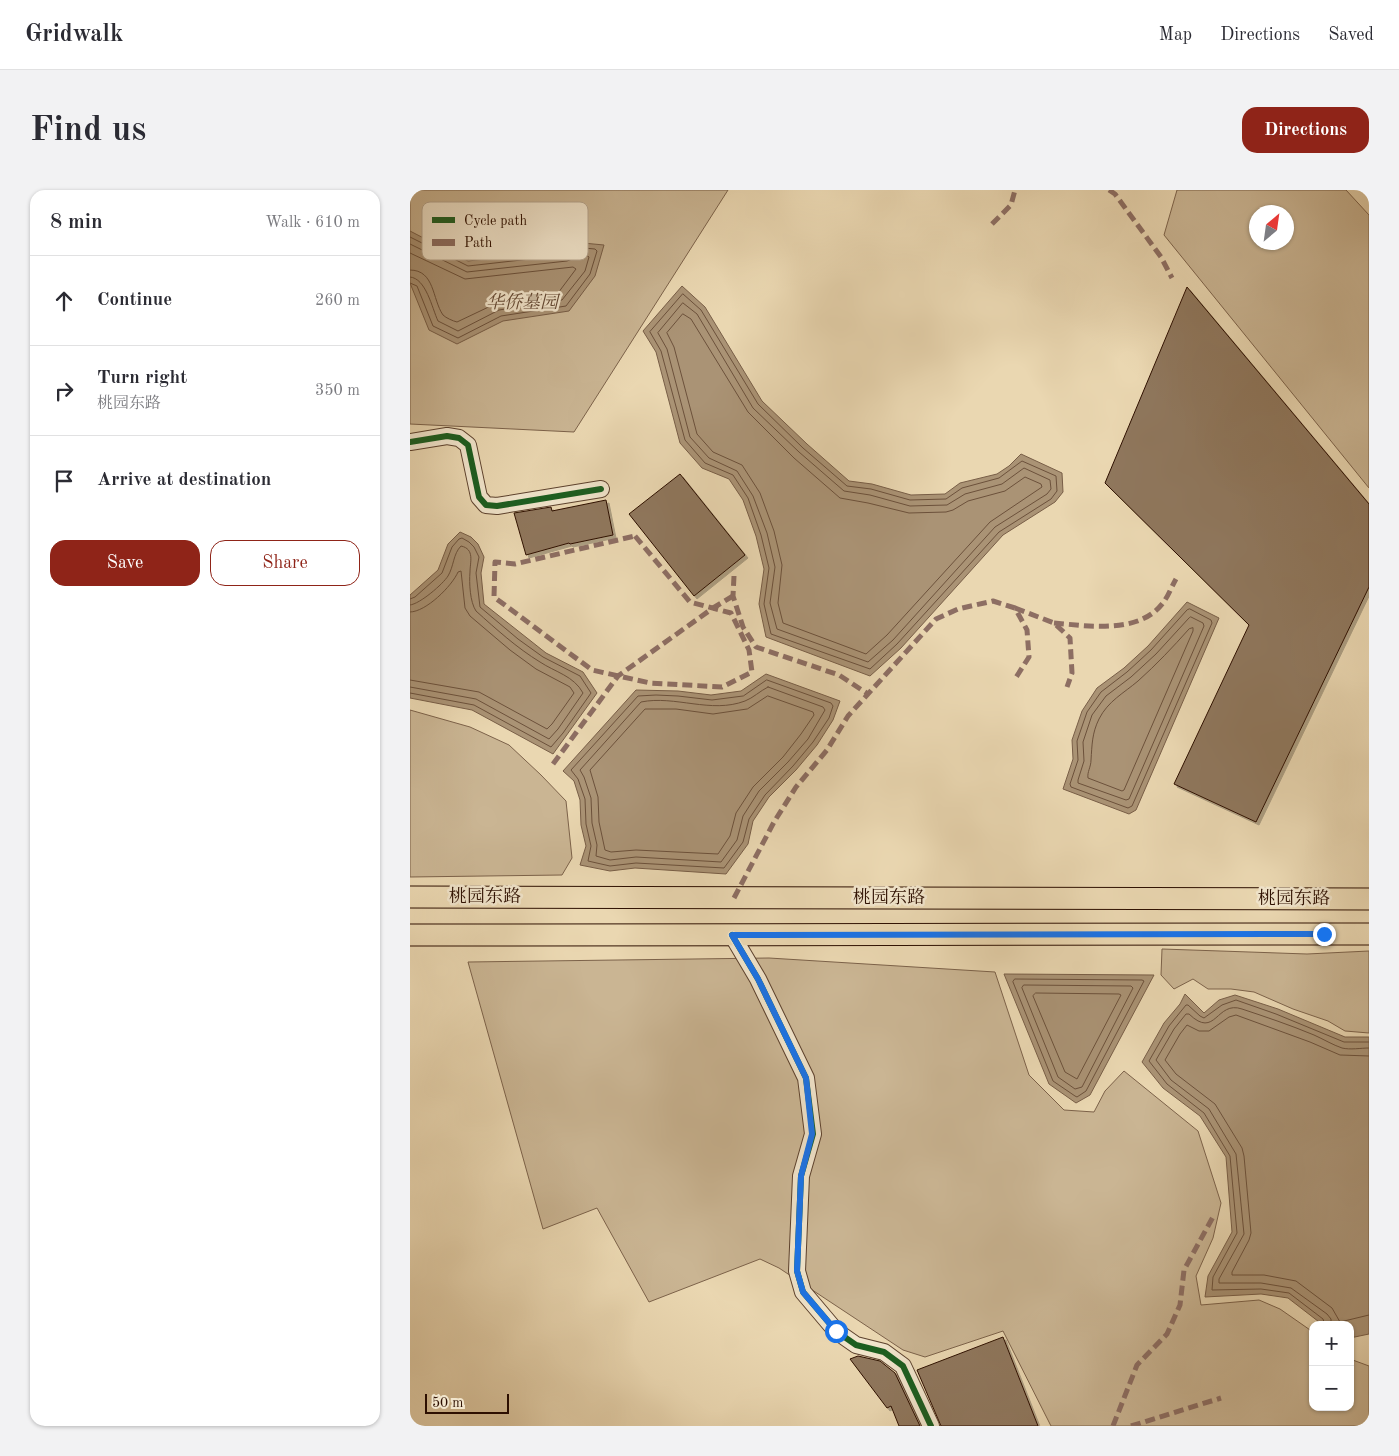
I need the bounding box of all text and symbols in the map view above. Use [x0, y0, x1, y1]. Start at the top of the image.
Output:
text: Gridwalk [25, 23, 123, 47]
text: Map [1159, 26, 1192, 44]
text: Directions [1220, 26, 1300, 44]
text: Saved [1328, 26, 1374, 44]
button: Directions [1242, 107, 1369, 153]
text: Find us [30, 113, 146, 148]
legend [422, 202, 588, 260]
north arrow [1249, 205, 1294, 250]
text: 8 min [50, 212, 103, 233]
text: Cycle path [464, 214, 527, 228]
text: Walk · 610 m [265, 215, 360, 231]
text: Path [464, 236, 493, 250]
icon: ahead [50, 287, 78, 315]
text: Continue [97, 291, 172, 310]
park label: 华侨墓园 [486, 292, 561, 312]
text: 260 m [315, 293, 360, 309]
text: Turn right [97, 369, 187, 388]
icon: right [50, 377, 78, 405]
text: 350 m [315, 383, 360, 399]
text: 桃园东路 [97, 396, 161, 412]
icon: arrive [50, 467, 78, 495]
text: Arrive at destination [97, 471, 271, 490]
button: Save [50, 540, 200, 586]
button: Share [210, 540, 360, 586]
street label: 桃园东路 [449, 886, 521, 906]
street label: 桃园东路 [853, 887, 925, 907]
street label: 桃园东路 [1258, 888, 1330, 908]
route end [1313, 923, 1336, 946]
route start [825, 1320, 848, 1343]
map controls [1309, 1321, 1354, 1411]
button: + [1309, 1321, 1354, 1366]
button: − [1309, 1366, 1354, 1411]
scale bar [425, 1391, 509, 1414]
text: 50 m [432, 1396, 463, 1410]

